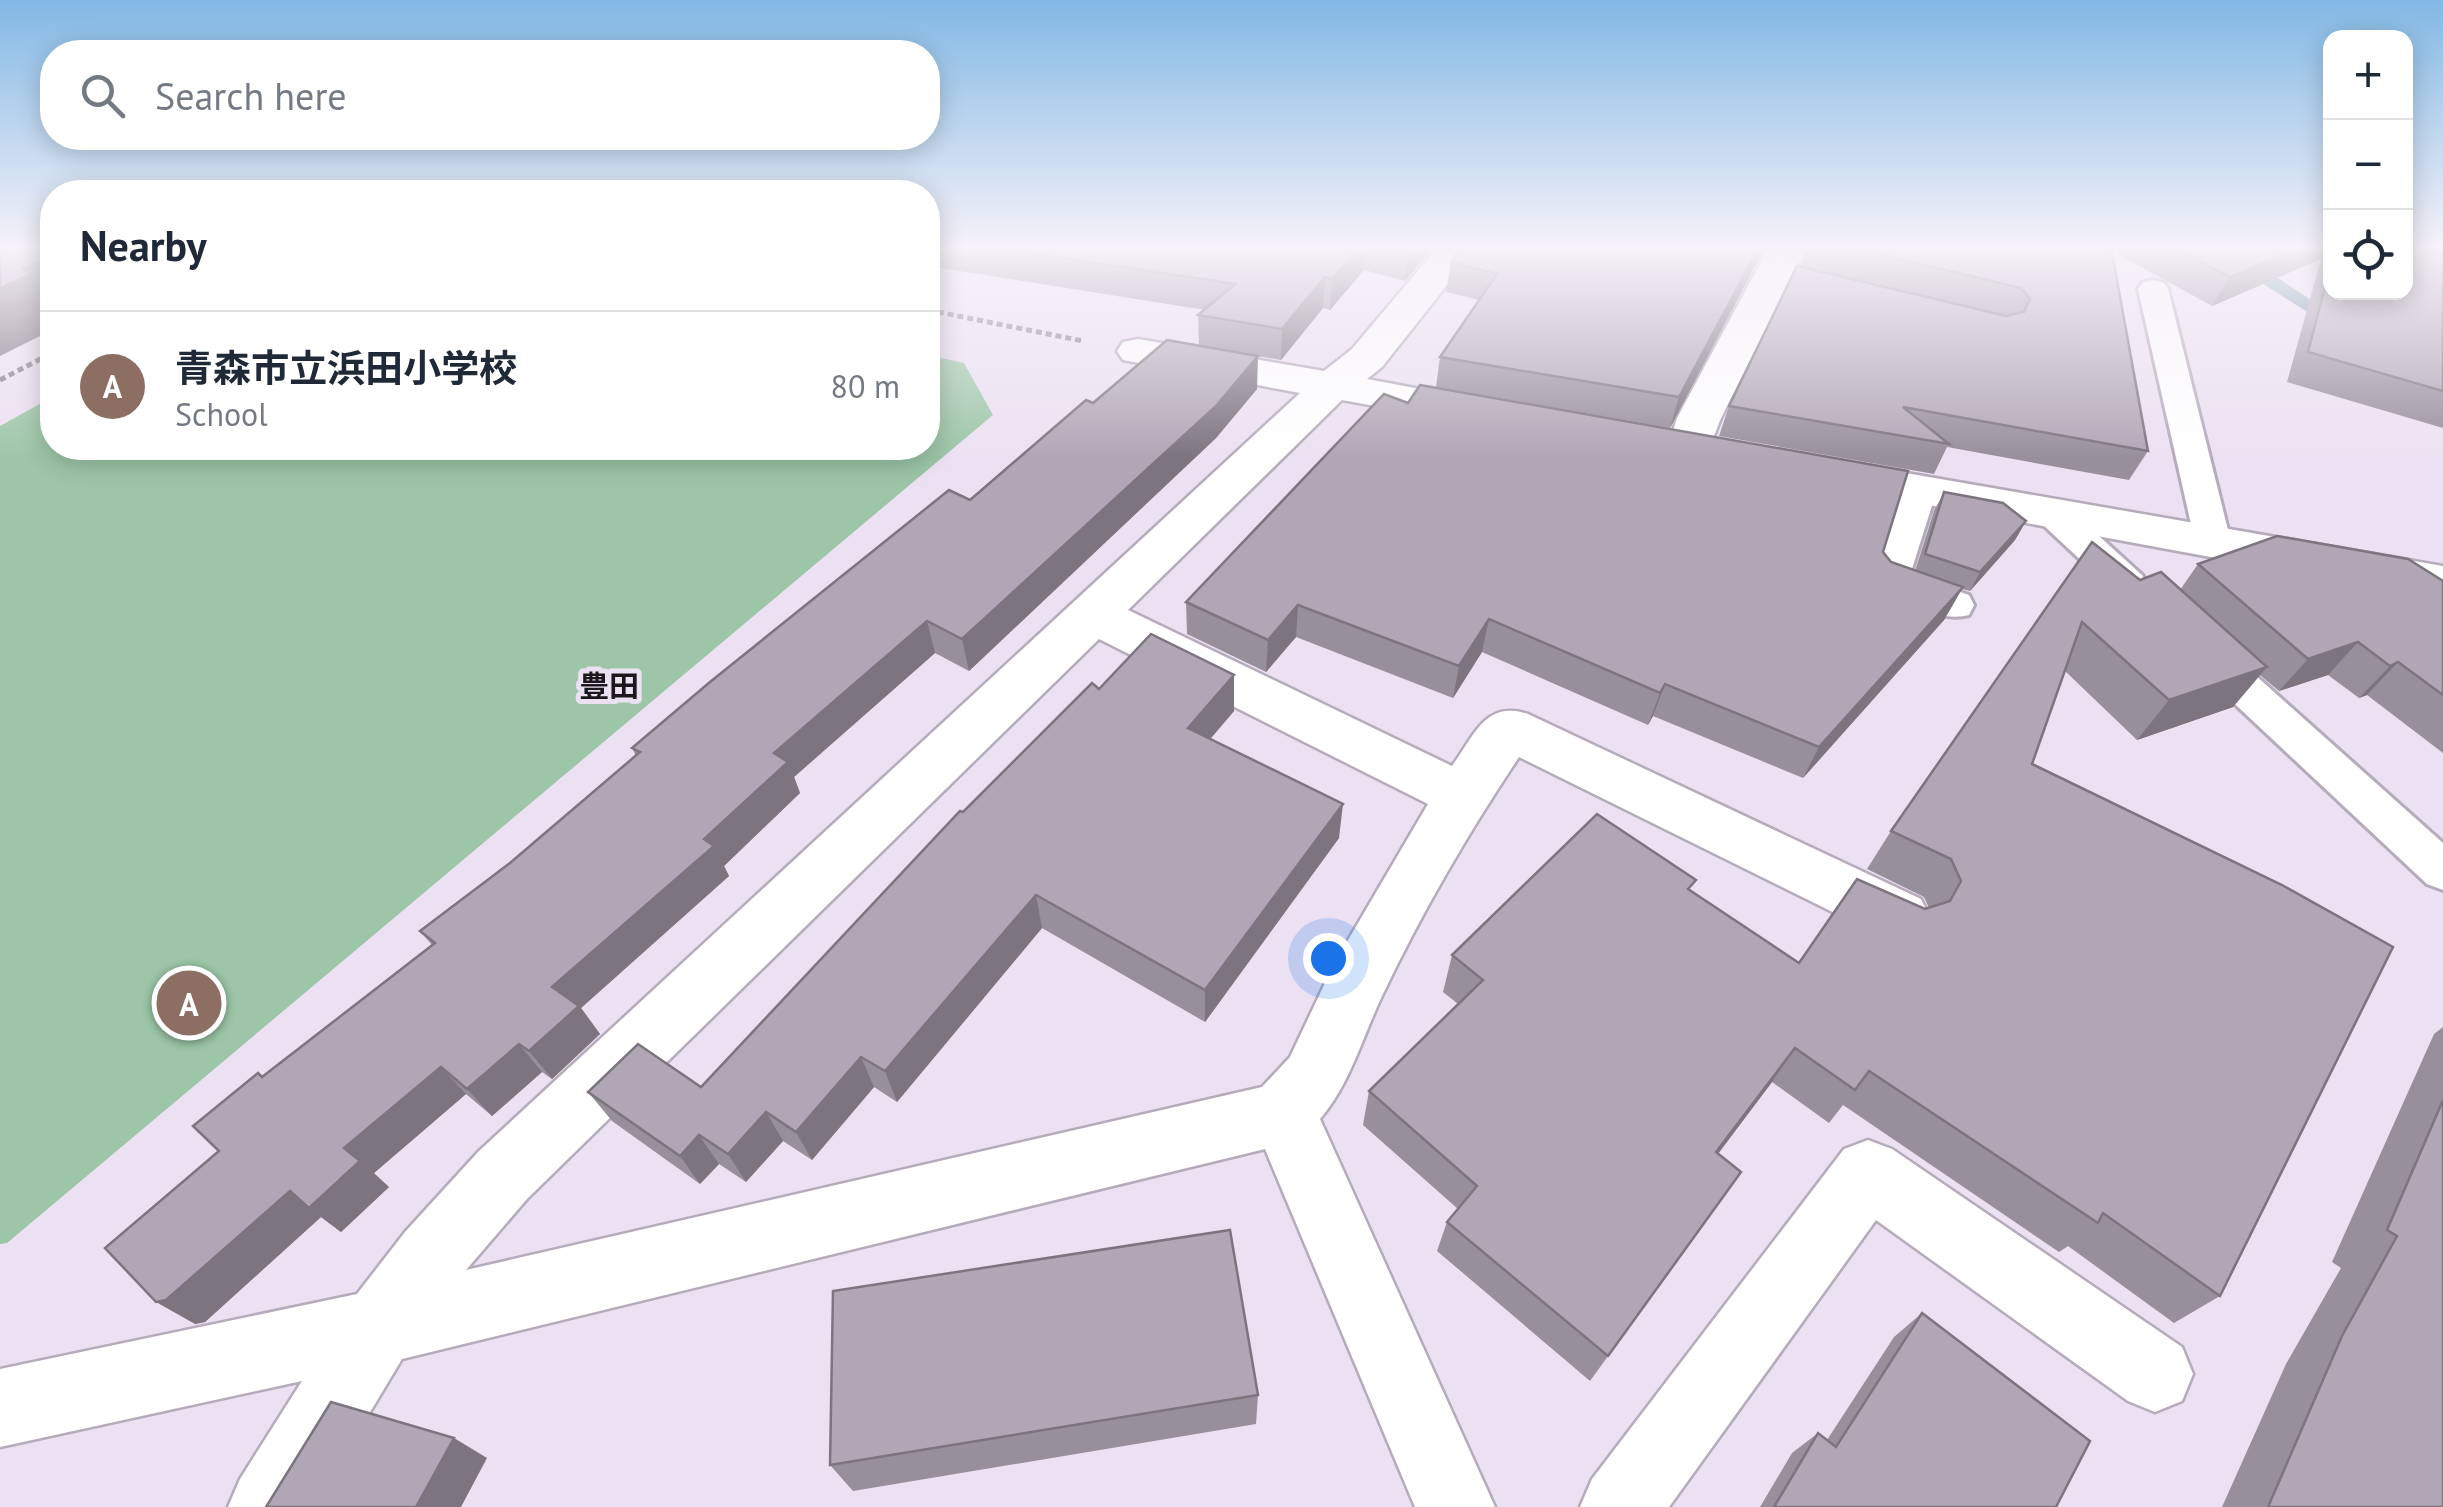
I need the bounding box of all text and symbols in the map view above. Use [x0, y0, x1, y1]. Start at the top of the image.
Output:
map controls [2323, 30, 2413, 300]
button: + [2323, 30, 2413, 120]
search box [40, 40, 940, 150]
icon: search [75, 68, 130, 123]
text: Search here [155, 71, 347, 120]
button: − [2323, 120, 2413, 210]
button: locate [2323, 210, 2413, 300]
text: Nearby [80, 218, 207, 273]
text: 青森市立浜田小学校 [175, 343, 517, 392]
text: A [103, 365, 122, 407]
text: 80 m [831, 365, 900, 407]
text: School [175, 393, 268, 435]
district label: 豊田 [579, 666, 639, 705]
your location [1303, 933, 1354, 984]
pin: A [156, 966, 222, 1040]

